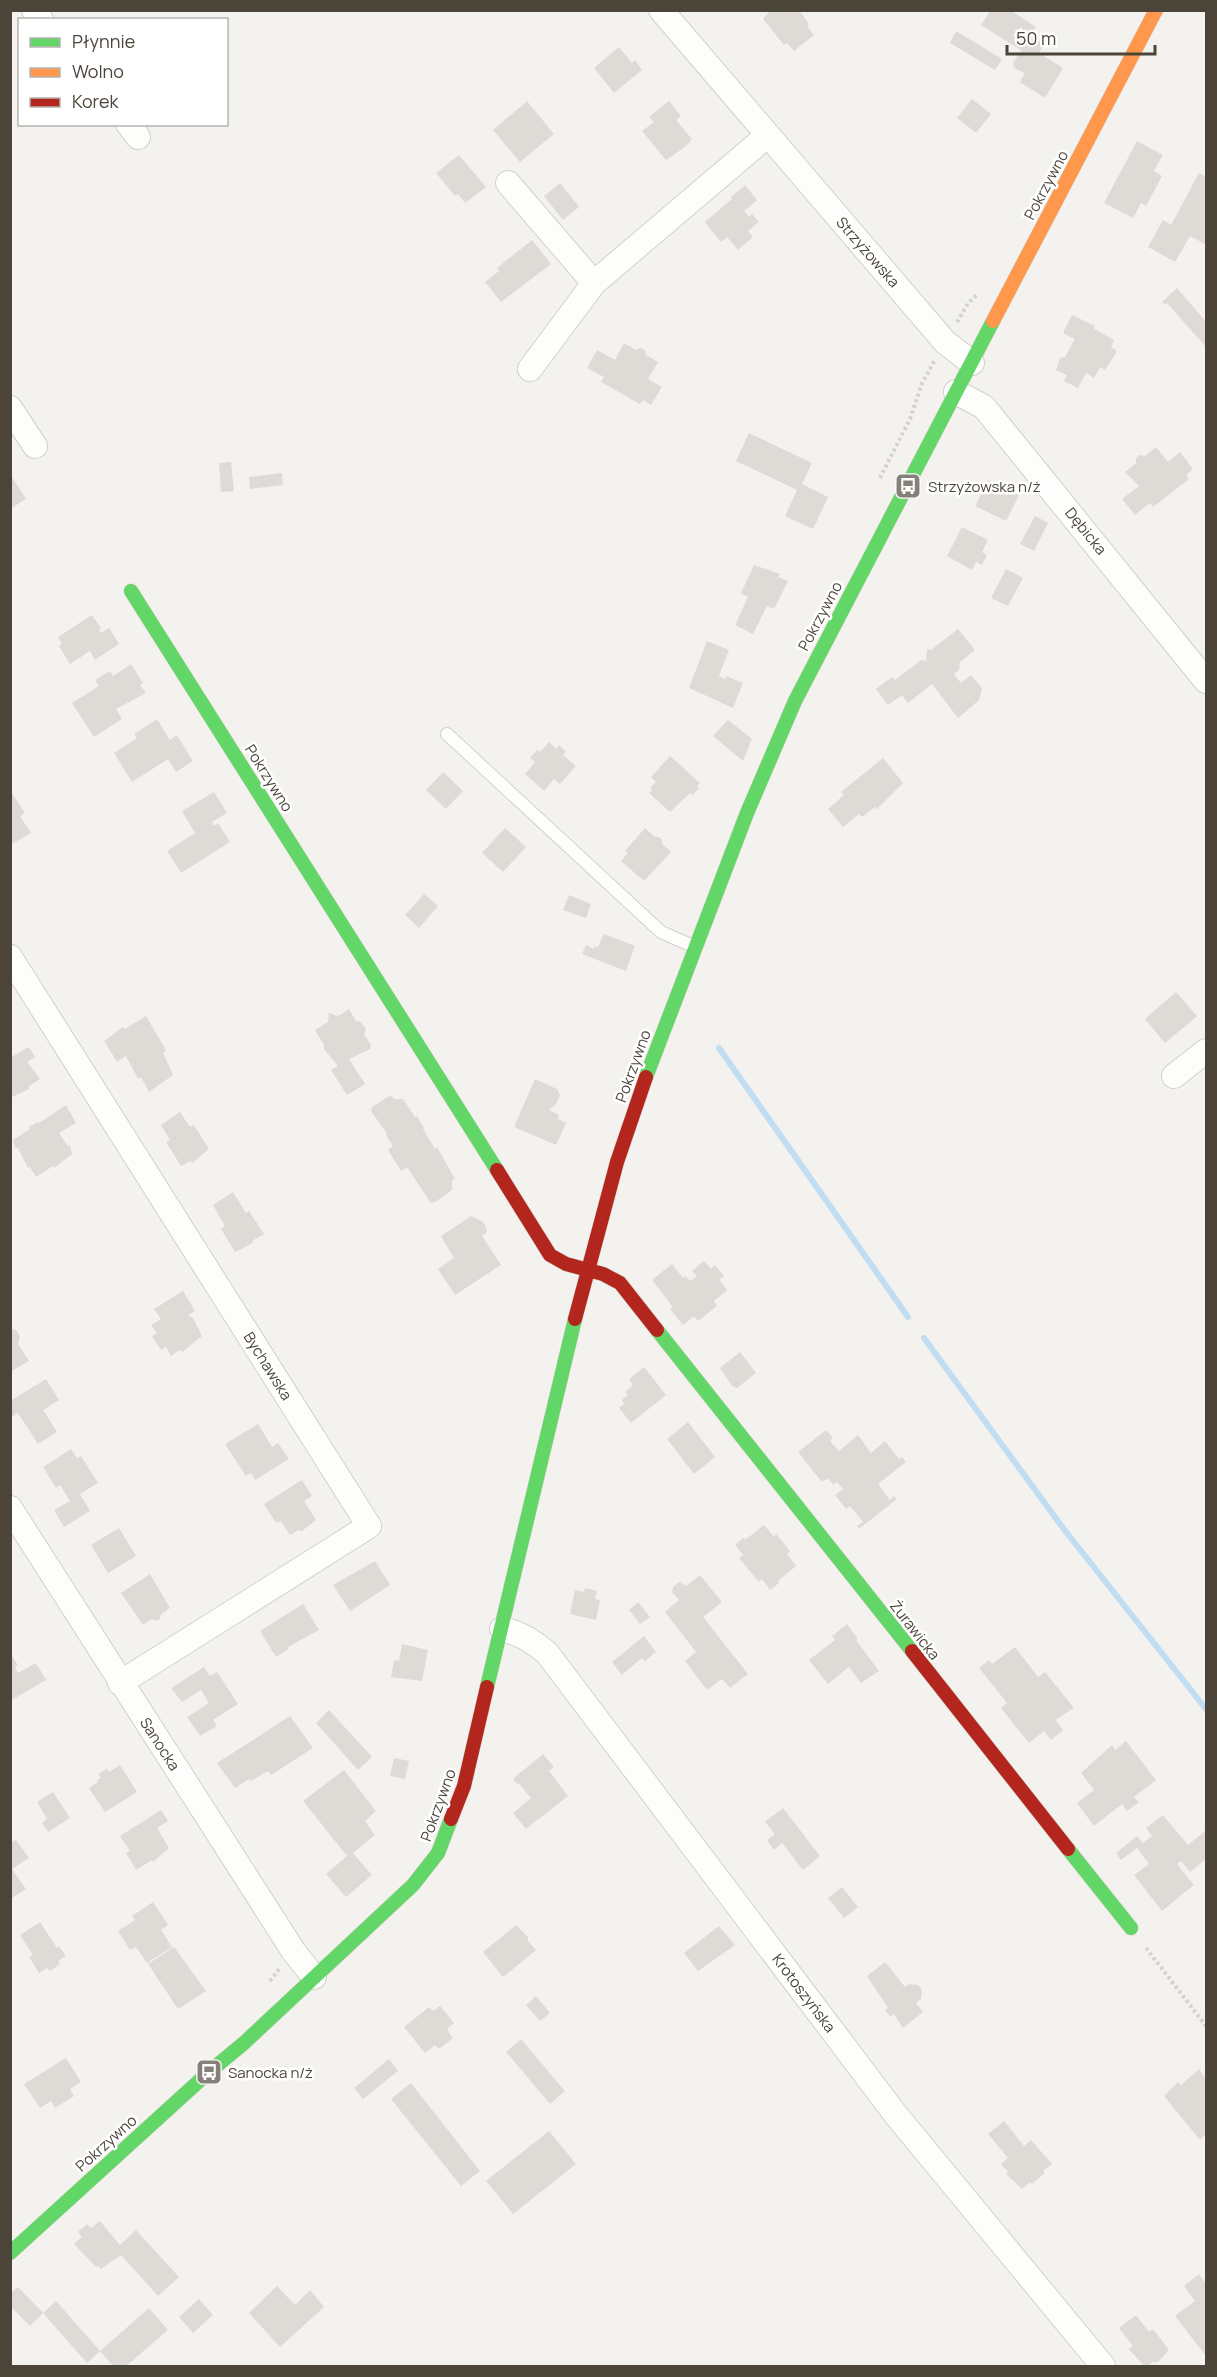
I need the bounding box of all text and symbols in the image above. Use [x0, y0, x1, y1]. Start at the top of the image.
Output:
legend [18, 18, 228, 126]
scale bar [1007, 18, 1156, 56]
text: 50 m [1016, 26, 1056, 50]
text: Płynnie [72, 29, 135, 53]
text: Wolno [72, 59, 124, 83]
text: Korek [72, 89, 119, 113]
street label: Pokrzywno [1019, 147, 1073, 223]
street label: Strzyżowska [832, 212, 904, 292]
bus stop icon: Strzyżowska n/ż [893, 471, 923, 501]
place label: Strzyżowska n/ż [928, 476, 1041, 497]
street label: Dębicka [1060, 503, 1112, 559]
street label: Pokrzywno [793, 578, 847, 654]
street label: Pokrzywno [240, 740, 298, 816]
street label: Pokrzywno [610, 1027, 656, 1105]
street label: Bychawska [239, 1328, 297, 1404]
street label: Żurawicka [885, 1596, 945, 1664]
street label: Sanocka [135, 1713, 185, 1775]
street label: Pokrzywno [415, 1766, 461, 1844]
street label: Krotoszyńska [767, 1949, 841, 2037]
bus stop icon: Sanocka n/ż [194, 2057, 224, 2087]
place label: Sanocka n/ż [228, 2062, 313, 2083]
street label: Pokrzywno [71, 2110, 141, 2176]

